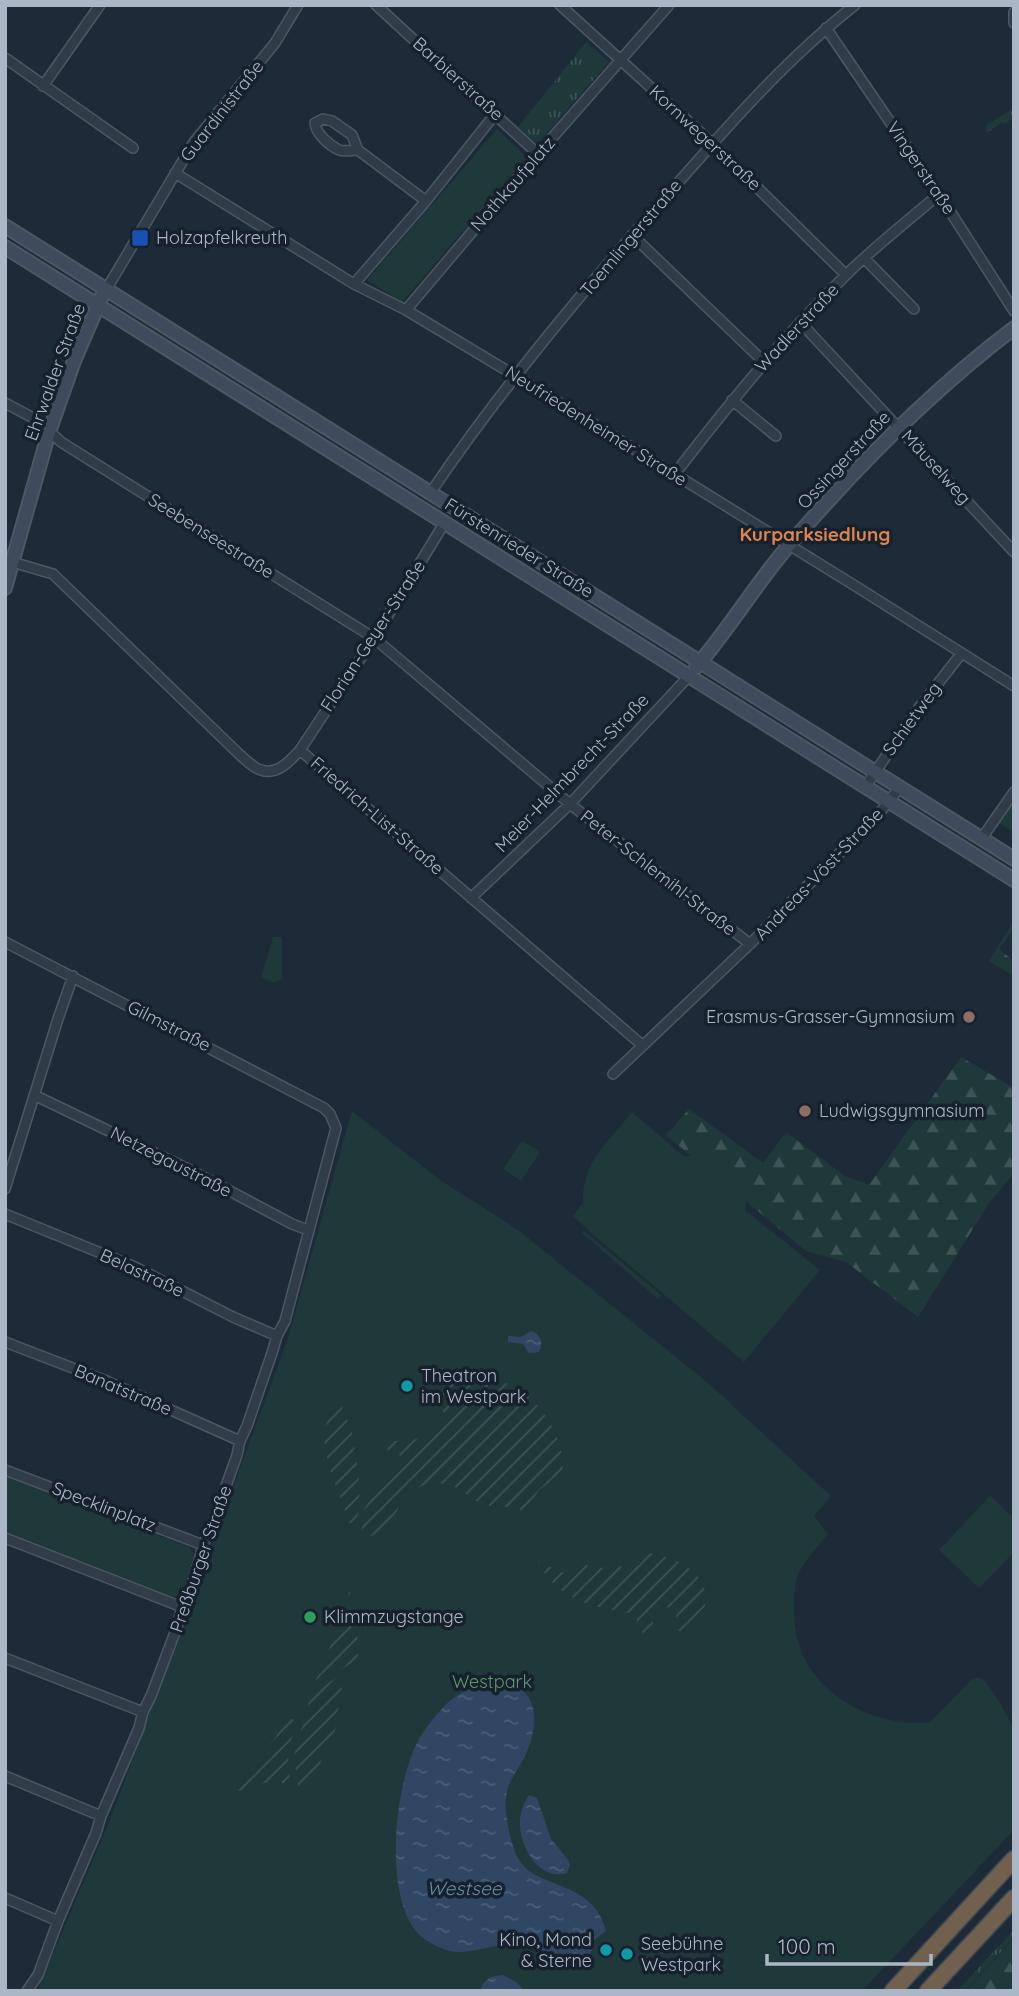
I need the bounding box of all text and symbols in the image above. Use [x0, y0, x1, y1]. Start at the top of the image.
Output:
street label: Barbierstraße [408, 32, 509, 126]
street label: Guardinistraße [175, 55, 268, 166]
street label: Kornwegerstraße [645, 80, 766, 195]
street label: Vingerstraße [882, 117, 961, 219]
street label: Nothkaufplatz [465, 132, 560, 236]
street label: Toemlingerstraße [575, 174, 686, 301]
place label: Holzapfelkreuth [156, 226, 287, 249]
marker: Holzapfelkreuth [130, 228, 150, 248]
street label: Wadlerstraße [750, 278, 844, 377]
street label: Ehrwalder Straße [19, 300, 90, 444]
street label: Neufriedenheimer Straße [501, 360, 691, 491]
street label: Ossingerstraße [792, 406, 895, 514]
street label: Mäuselweg [897, 424, 976, 509]
street label: Seebenseestraße [144, 488, 278, 583]
street label: Fürstenrieder Straße [441, 493, 598, 603]
district label: Kurparksiedlung [740, 522, 890, 546]
street label: Florian-Geyer-Straße [315, 556, 430, 716]
street label: Schietweg [877, 677, 946, 760]
street label: Meier-Helmbrecht-Straße [490, 688, 654, 857]
street label: Friedrich-List-Straße [306, 751, 449, 880]
street label: Andreas-Vöst-Straße [749, 803, 888, 945]
street label: Peter-Schlemihl-Straße [576, 805, 741, 941]
street label: Gilmstraße [124, 995, 215, 1056]
place label: Erasmus-Grasser-Gymnasium [706, 1005, 955, 1028]
marker: Erasmus-Grasser-Gymnasium [961, 1009, 977, 1025]
place label: Ludwigsgymnasium [819, 1099, 985, 1122]
marker: Ludwigsgymnasium [797, 1103, 813, 1119]
street label: Netzegaustraße [107, 1121, 236, 1202]
street label: Belastraße [96, 1243, 188, 1302]
street label: Banatstraße [71, 1359, 175, 1420]
place label: Theatron im Westpark [421, 1364, 526, 1408]
marker: Theatron im Westpark [399, 1378, 415, 1394]
street label: Specklinplatz [49, 1476, 159, 1537]
street label: Preßburger Straße [165, 1482, 236, 1635]
place label: Klimmzugstange [324, 1605, 464, 1628]
marker: Klimmzugstange [302, 1609, 318, 1625]
park label: Westpark [452, 1670, 532, 1693]
water label: Westsee [427, 1876, 503, 1900]
scale bar [767, 1923, 932, 1967]
place label: Kino, Mond & Sterne [499, 1928, 592, 1972]
place label: Seebühne Westpark [641, 1932, 723, 1976]
text: 100 m [778, 1933, 836, 1959]
marker: Kino, Mond & Sterne [598, 1942, 614, 1958]
marker: Seebühne Westpark [619, 1946, 635, 1962]

